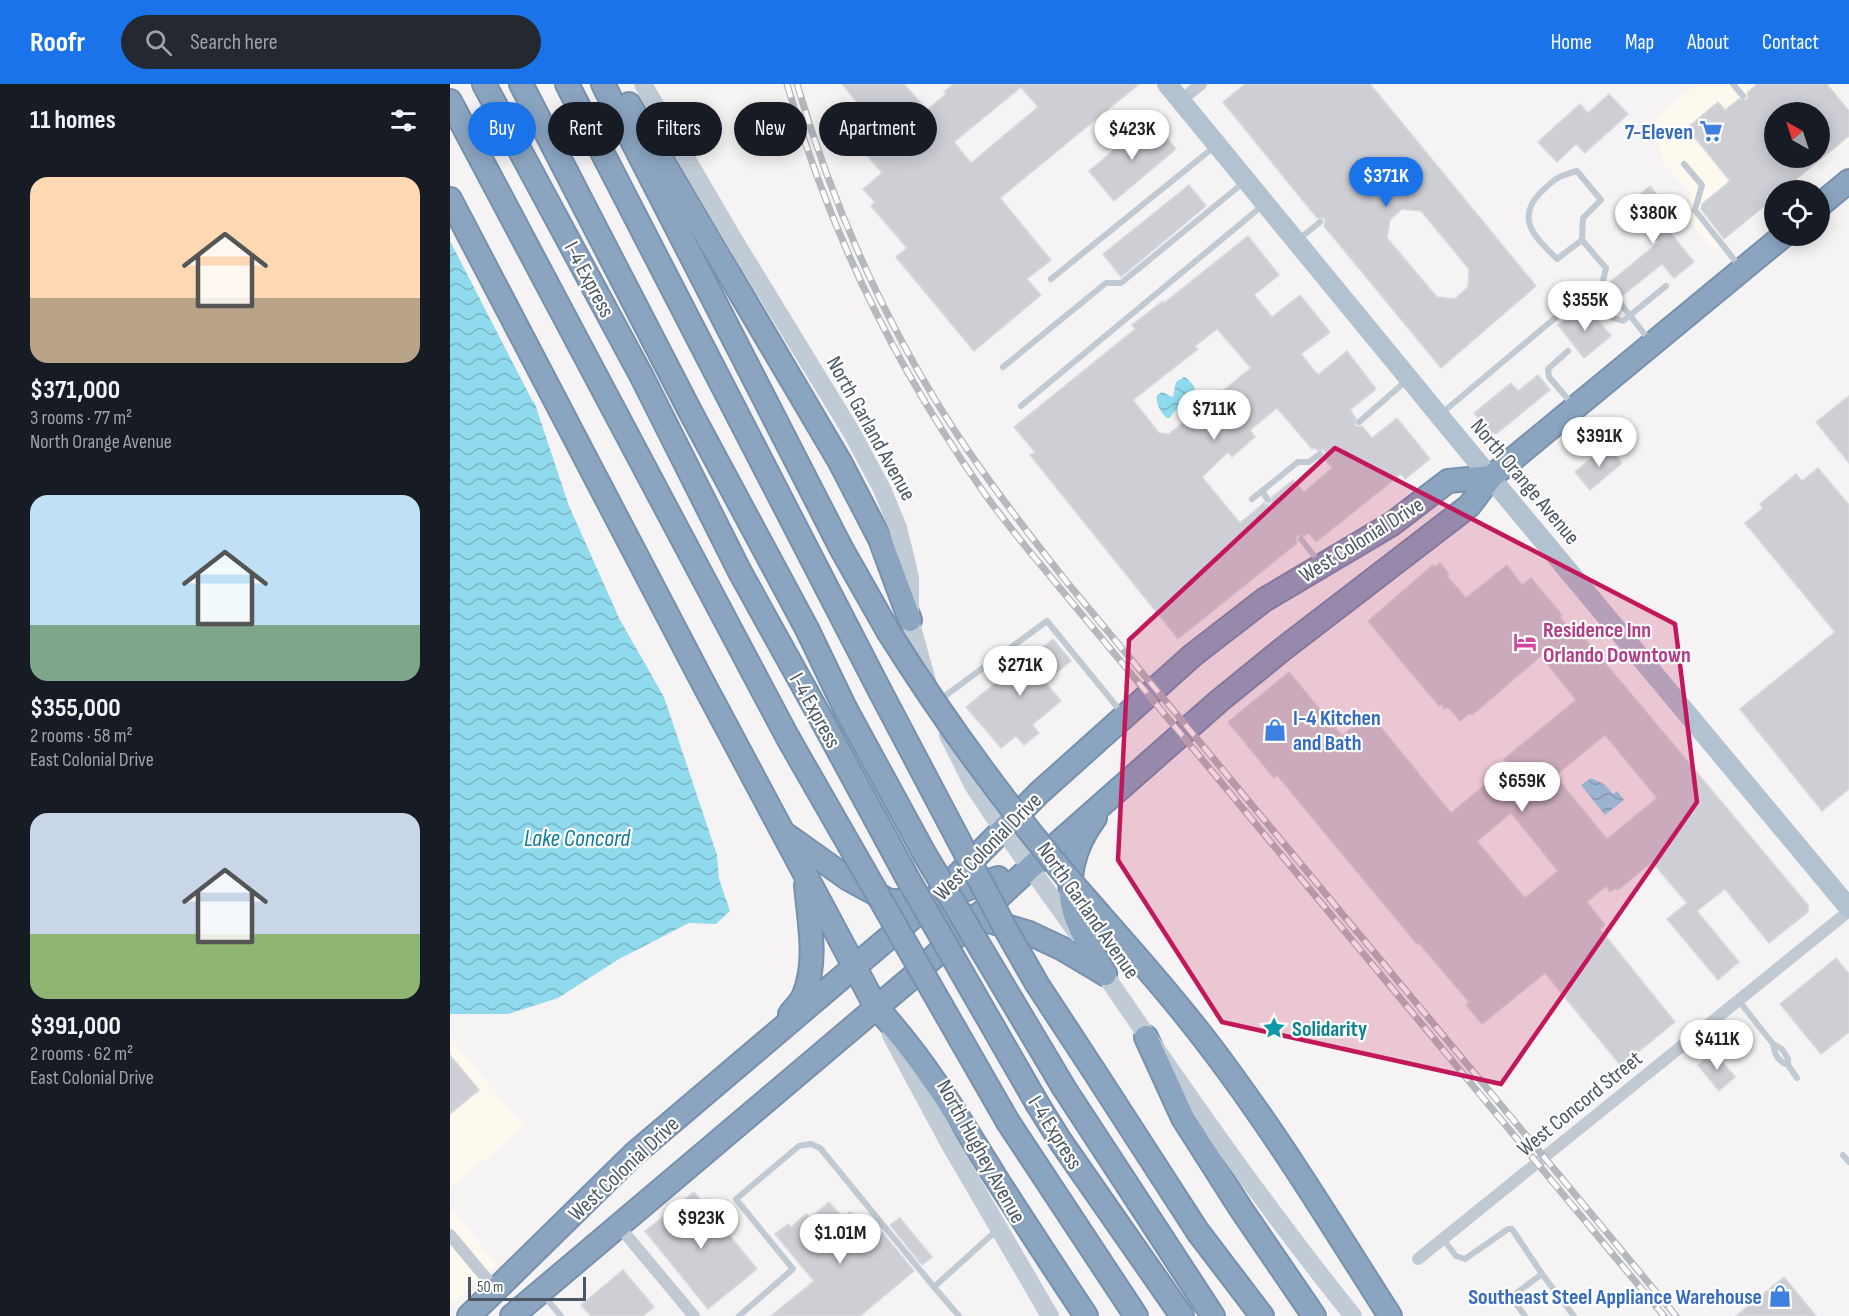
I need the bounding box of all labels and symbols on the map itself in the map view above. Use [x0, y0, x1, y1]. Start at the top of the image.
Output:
north arrow [1764, 102, 1830, 168]
pin: $423K [1090, 110, 1174, 161]
supermarket icon: 7-Eleven [1698, 118, 1724, 144]
place label: 7-Eleven [1625, 119, 1693, 146]
pin: $371K [1344, 157, 1428, 208]
pin: $380K [1611, 194, 1695, 245]
street label: I-4 Express [558, 237, 620, 322]
pin: $355K [1543, 281, 1627, 332]
street label: North Garland Avenue [820, 352, 921, 506]
pin: $711K [1172, 390, 1256, 441]
street label: North Orange Avenue [1464, 414, 1585, 550]
pin: $391K [1557, 417, 1641, 468]
street label: West Colonial Drive [1295, 491, 1429, 589]
place label: Residence Inn Orlando Downtown [1543, 617, 1691, 669]
hotel icon: Residence Inn Orlando Downtown [1512, 629, 1538, 655]
pin: $271K [978, 646, 1062, 697]
street label: I-4 Express [783, 668, 846, 753]
place label: I-4 Kitchen and Bath [1293, 705, 1381, 757]
shop icon: I-4 Kitchen and Bath [1262, 717, 1288, 743]
pin: $659K [1480, 762, 1564, 813]
street label: West Colonial Drive [928, 787, 1048, 907]
water label: Lake Concord [524, 824, 631, 853]
street label: North Garland Avenue [1031, 837, 1145, 984]
place icon: Solidarity [1261, 1015, 1287, 1041]
place label: Solidarity [1292, 1016, 1367, 1043]
pin: $411K [1675, 1020, 1759, 1071]
street label: West Concord Street [1512, 1045, 1648, 1163]
street label: North Hughey Avenue [930, 1075, 1031, 1228]
street label: I-4 Express [1022, 1091, 1088, 1175]
street label: West Colonial Drive [563, 1111, 685, 1227]
pin: $923K [659, 1199, 743, 1250]
pin: $1.01M [791, 1214, 889, 1265]
scale bar [468, 1274, 586, 1302]
shop icon: Southeast Steel Appliance Warehouse [1767, 1283, 1793, 1309]
place label: Southeast Steel Appliance Warehouse [1468, 1284, 1762, 1311]

